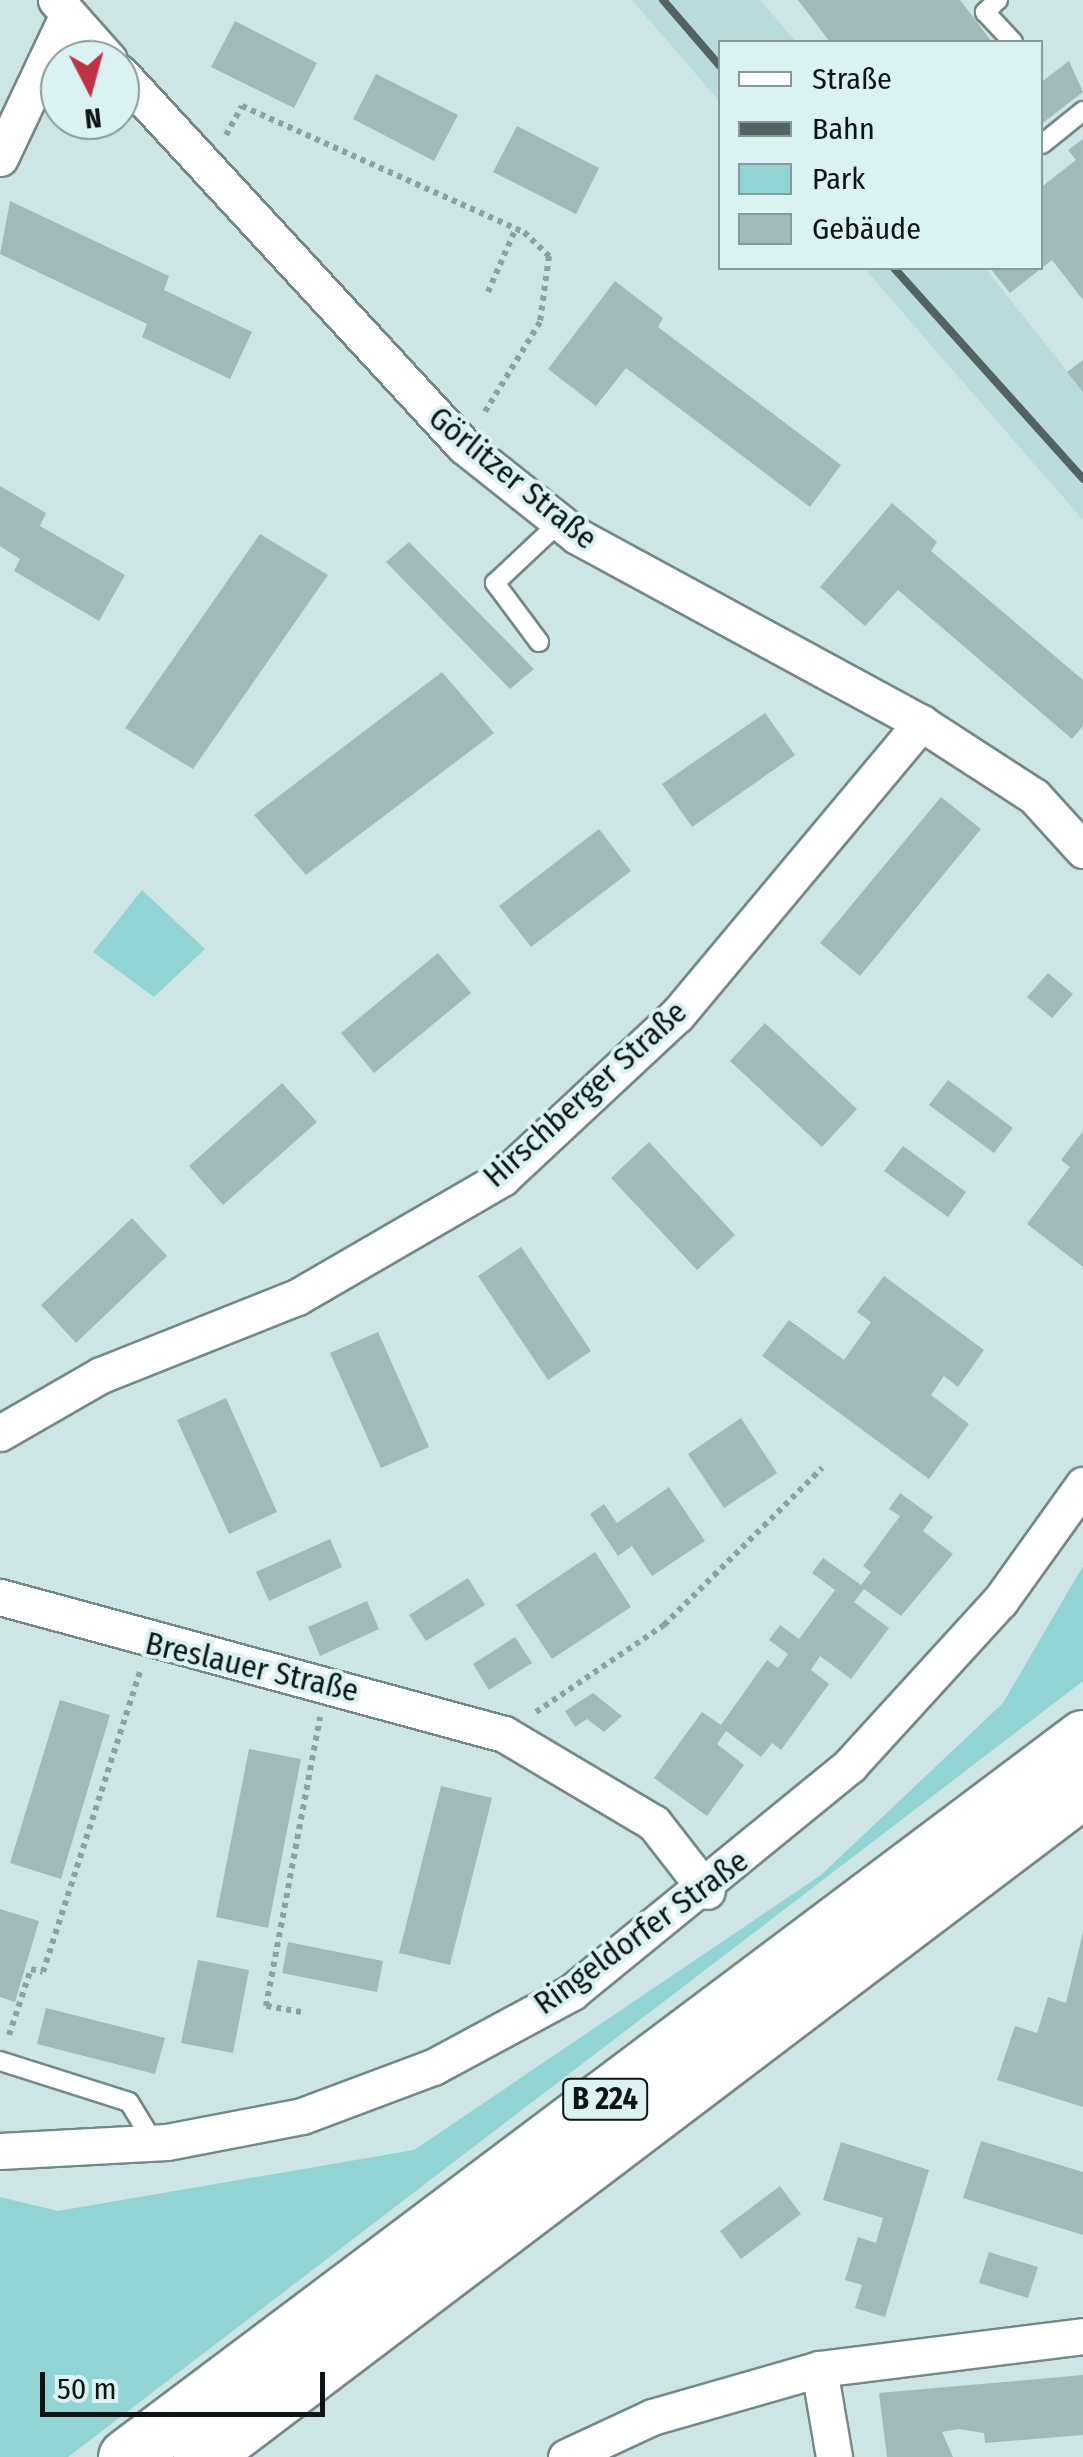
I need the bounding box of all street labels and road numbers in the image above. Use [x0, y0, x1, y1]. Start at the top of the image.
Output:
street label: Görlitzer Straße [421, 398, 605, 558]
street label: Hirschberger Straße [476, 993, 694, 1195]
street label: Breslauer Straße [142, 1624, 362, 1710]
street label: Ringeldorfer Straße [526, 1841, 756, 2023]
road number: B 224 [560, 2074, 650, 2124]

